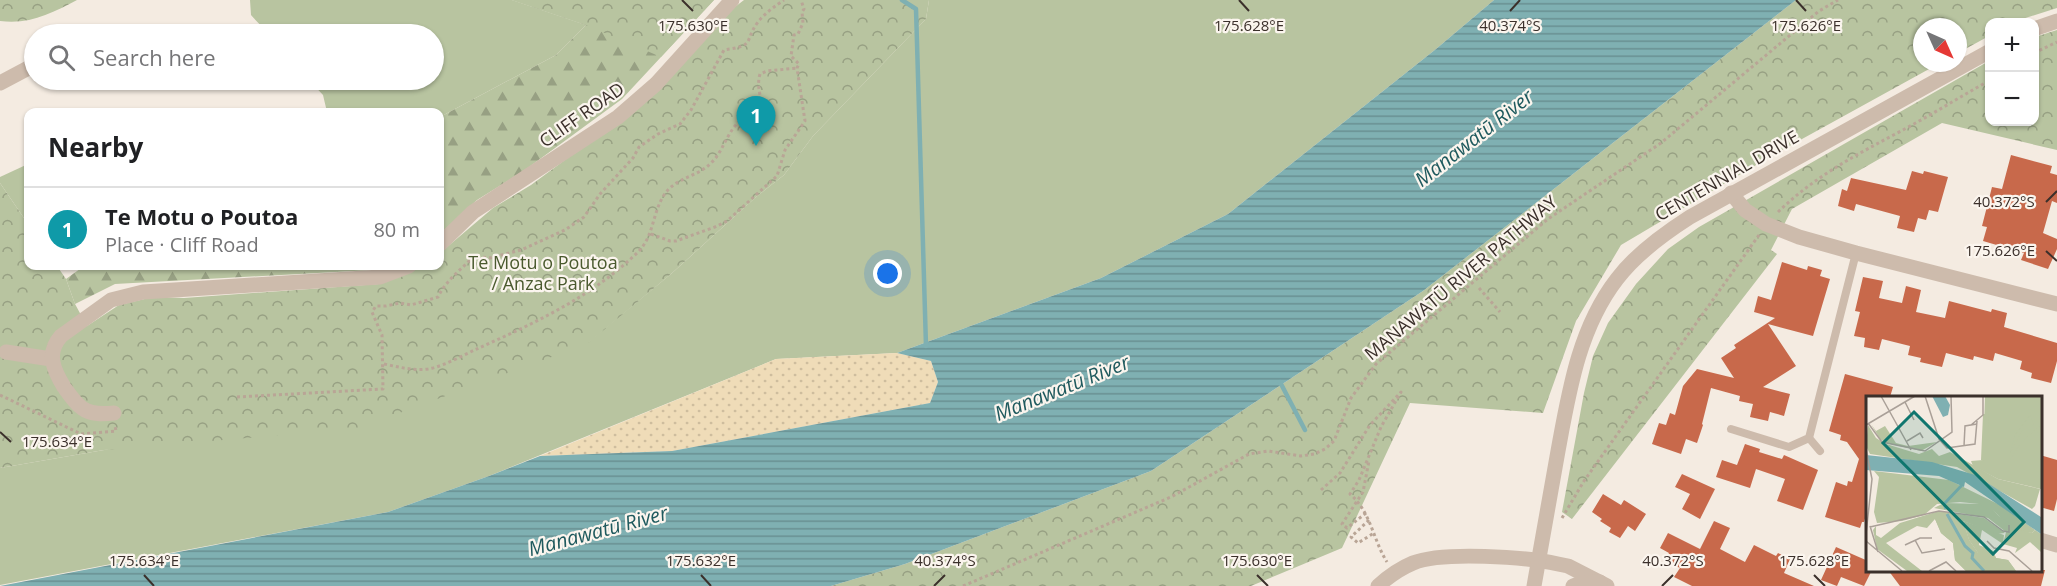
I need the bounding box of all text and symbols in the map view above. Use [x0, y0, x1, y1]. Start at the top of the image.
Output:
text: 175.630°E [658, 15, 728, 35]
text: 175.628°E [1214, 15, 1284, 35]
text: 40.374°S [1479, 15, 1541, 35]
text: 175.626°E [1771, 15, 1841, 35]
north arrow [1913, 18, 1967, 72]
map controls [1985, 18, 2039, 126]
button: + [1985, 18, 2039, 72]
search box [24, 24, 444, 90]
icon: search [45, 41, 78, 74]
text: Search here [93, 42, 216, 72]
button: − [1985, 72, 2039, 126]
street label: CLIFF ROAD [534, 76, 629, 152]
water label: Manawatū River [1409, 82, 1539, 192]
pin: 1 [736, 96, 776, 146]
street label: CENTENNIAL DRIVE [1650, 124, 1803, 226]
text: Nearby [48, 129, 143, 165]
street label: MANAWATŪ RIVER PATHWAY [1359, 189, 1562, 365]
text: 40.372°S [1973, 191, 2035, 211]
text: Te Motu o Poutoa [105, 201, 298, 231]
text: 1 [62, 216, 73, 243]
text: 80 m [373, 216, 420, 243]
text: Place · Cliff Road [105, 231, 259, 258]
text: 175.626°E [1965, 240, 2035, 260]
park label: Te Motu o Poutoa / Anzac Park [468, 250, 618, 295]
your location [873, 259, 902, 288]
water label: Manawatū River [990, 348, 1134, 427]
inset map [1866, 396, 2042, 571]
text: 175.634°E [22, 431, 92, 451]
water label: Manawatū River [525, 499, 672, 562]
text: 175.634°E [109, 550, 179, 570]
text: 175.632°E [666, 550, 736, 570]
text: 40.374°S [914, 550, 976, 570]
text: 175.630°E [1222, 550, 1292, 570]
text: 40.372°S [1642, 550, 1704, 570]
text: 175.628°E [1779, 550, 1849, 570]

